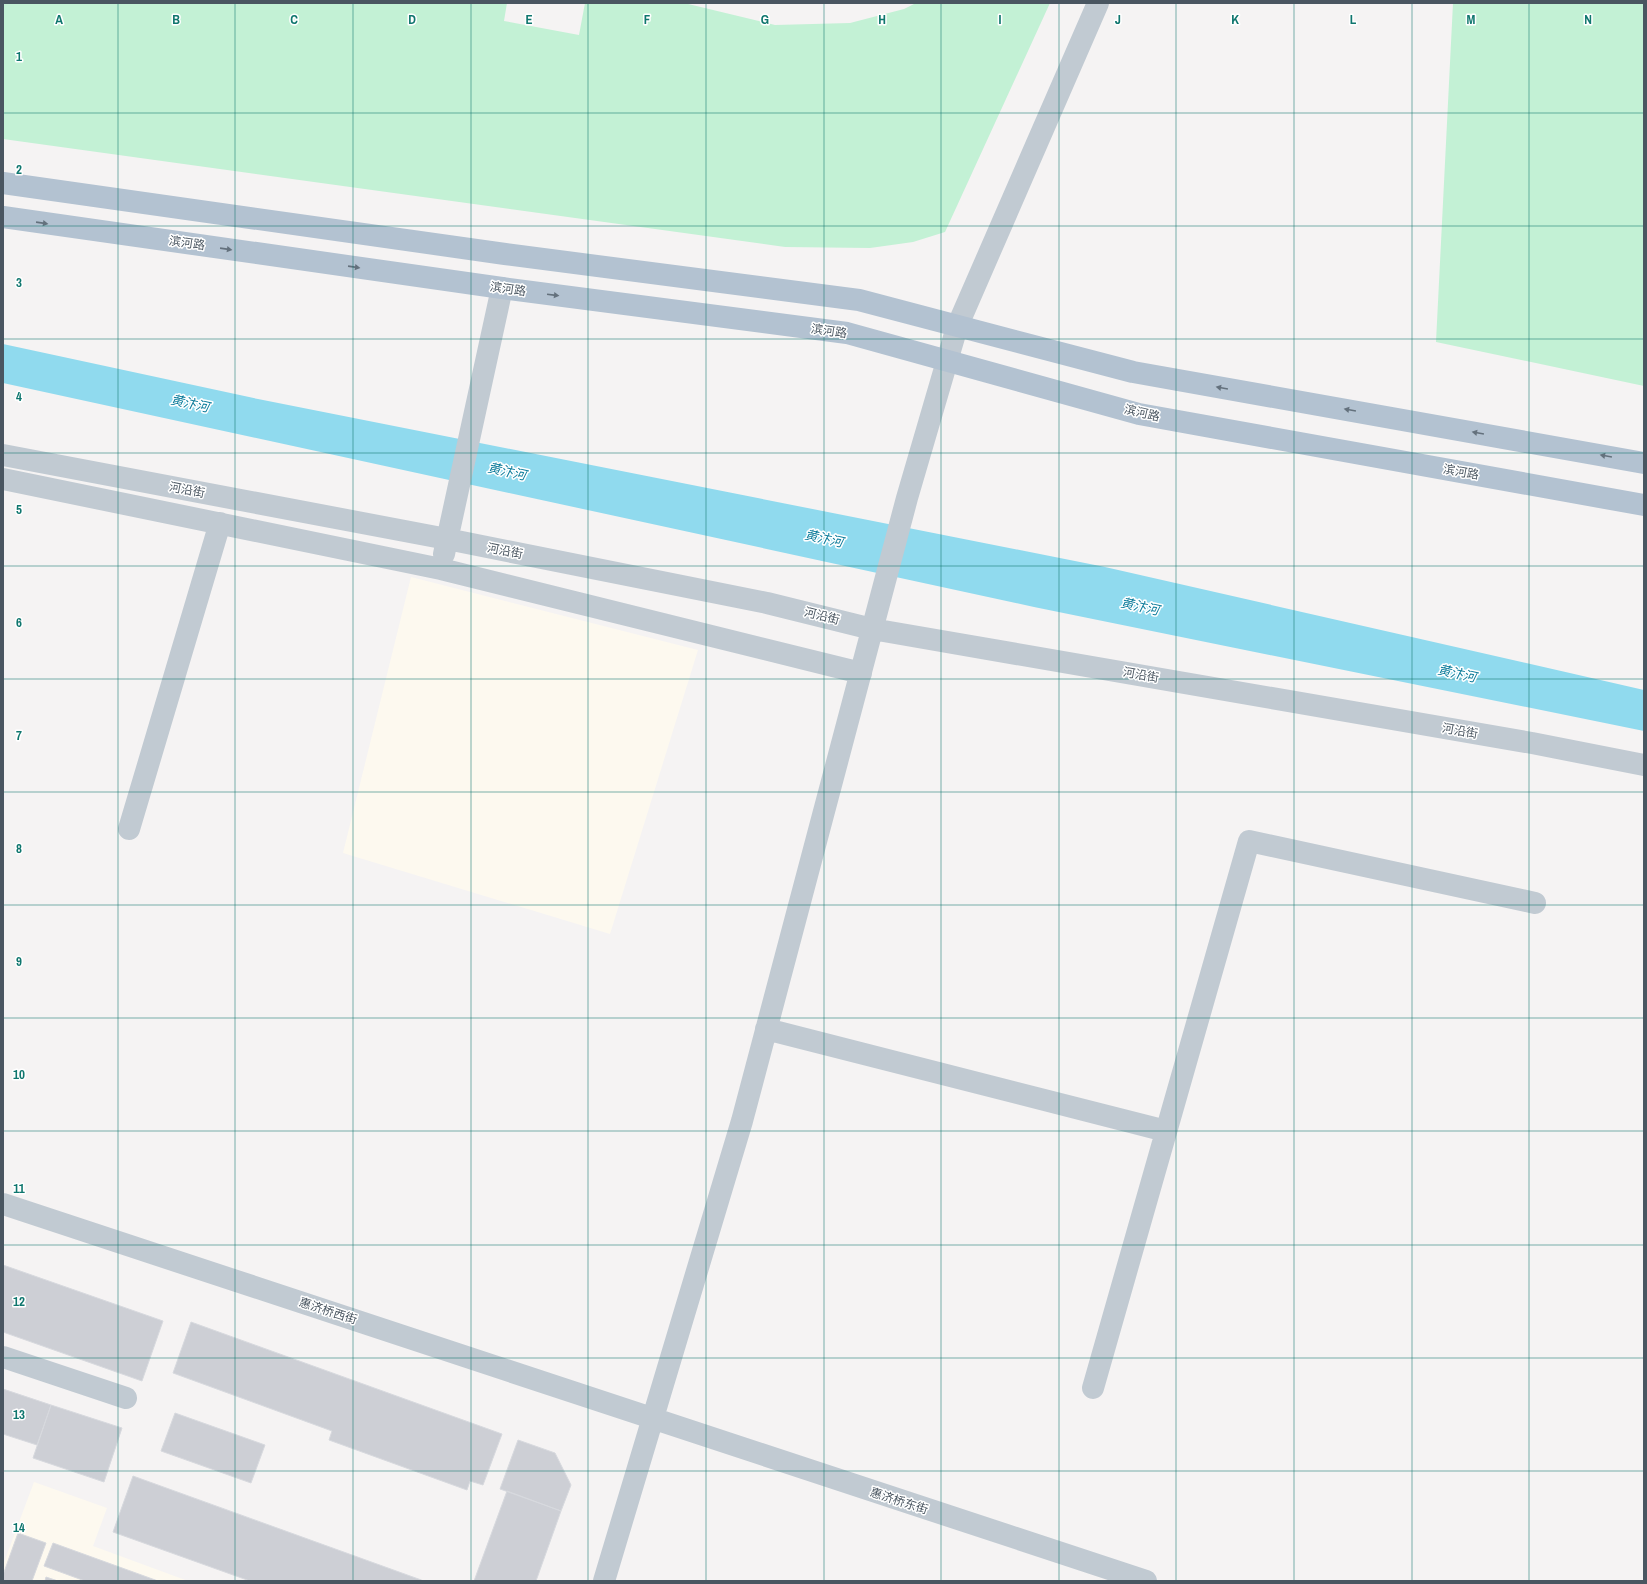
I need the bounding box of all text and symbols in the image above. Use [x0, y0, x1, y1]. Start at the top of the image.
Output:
text: A [55, 11, 63, 28]
text: B [172, 11, 180, 28]
text: C [290, 11, 298, 28]
text: D [408, 11, 416, 28]
text: E [525, 11, 533, 28]
text: F [644, 11, 651, 28]
text: G [761, 11, 769, 28]
text: H [878, 11, 886, 28]
text: I [999, 11, 1002, 28]
text: J [1115, 11, 1121, 28]
text: K [1231, 11, 1239, 28]
text: L [1350, 11, 1357, 28]
text: M [1467, 11, 1476, 28]
text: N [1584, 11, 1592, 28]
text: 1 [16, 48, 22, 65]
text: 2 [16, 161, 22, 178]
one-way arrow [36, 220, 48, 226]
street label: 滨河路 [168, 233, 206, 253]
one-way arrow [220, 246, 232, 252]
one-way arrow [348, 264, 361, 270]
text: 3 [16, 274, 22, 291]
street label: 滨河路 [489, 279, 527, 299]
one-way arrow [547, 291, 559, 298]
street label: 滨河路 [810, 321, 848, 341]
one-way arrow [1216, 384, 1228, 390]
text: 4 [16, 388, 22, 405]
water label: 黄汴河 [169, 391, 214, 416]
street label: 滨河路 [1123, 401, 1161, 425]
one-way arrow [1344, 407, 1356, 413]
one-way arrow [1472, 430, 1484, 436]
one-way arrow [1599, 453, 1612, 459]
water label: 黄汴河 [486, 459, 531, 484]
street label: 滨河路 [1442, 461, 1480, 483]
street label: 河沿街 [168, 479, 206, 501]
text: 5 [16, 501, 22, 518]
water label: 黄汴河 [803, 526, 848, 551]
street label: 河沿街 [486, 540, 524, 562]
water label: 黄汴河 [1119, 594, 1164, 619]
street label: 河沿街 [803, 604, 841, 628]
text: 6 [16, 614, 22, 631]
water label: 黄汴河 [1436, 661, 1481, 686]
street label: 河沿街 [1122, 664, 1160, 686]
street label: 河沿街 [1441, 720, 1479, 742]
text: 7 [16, 727, 22, 744]
text: 8 [16, 840, 22, 857]
text: 9 [16, 953, 22, 970]
text: 10 [13, 1066, 25, 1083]
text: 11 [13, 1180, 25, 1197]
text: 12 [13, 1293, 25, 1310]
street label: 惠济桥西街 [297, 1294, 359, 1328]
text: 13 [13, 1406, 25, 1423]
street label: 惠济桥东街 [868, 1484, 930, 1518]
text: 14 [13, 1519, 25, 1536]

